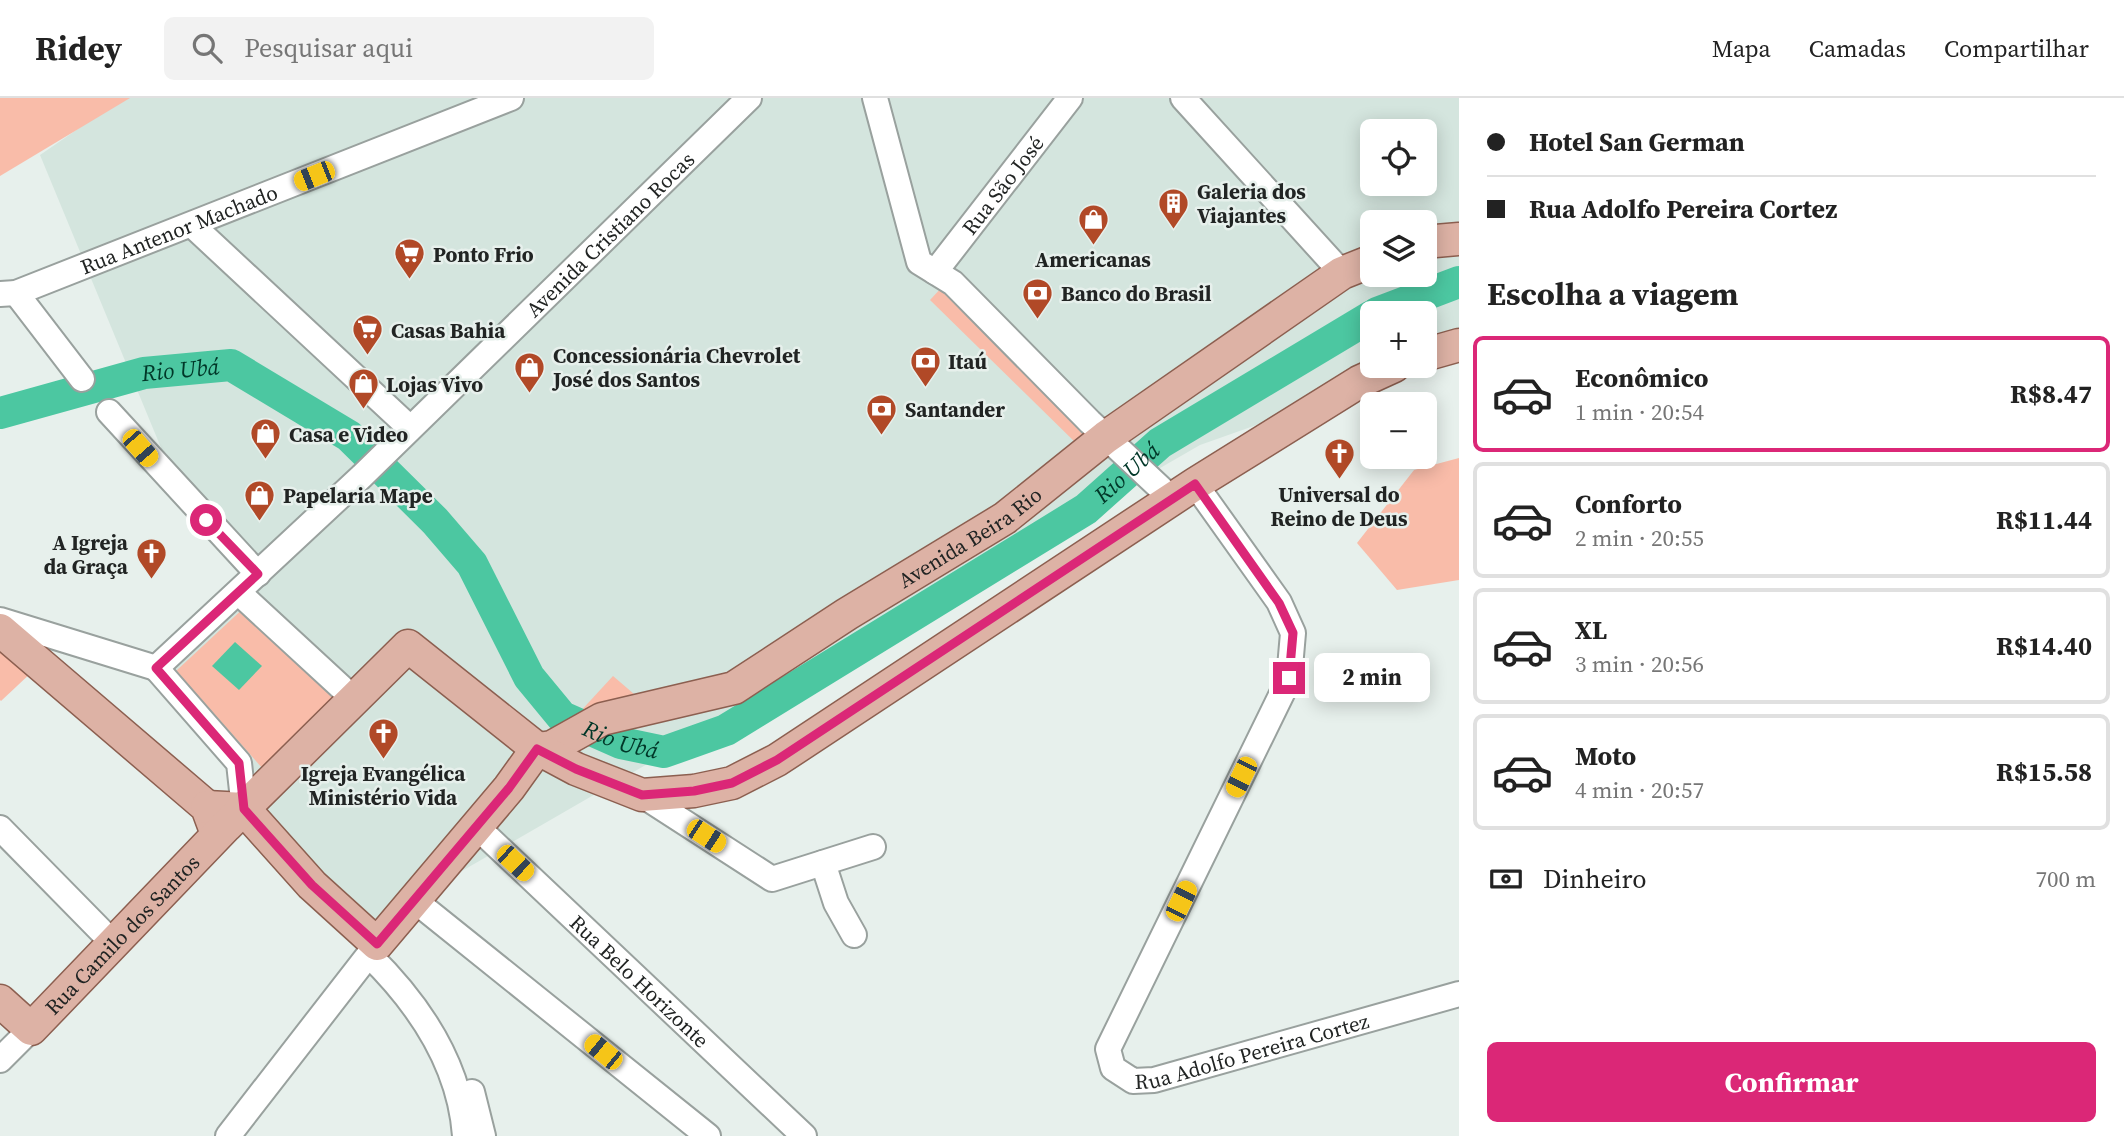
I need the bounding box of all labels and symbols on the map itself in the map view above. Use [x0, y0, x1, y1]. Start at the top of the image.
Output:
street label: Rua São José [955, 130, 1050, 241]
street label: Avenida Cristiano Rocas [519, 145, 701, 323]
car [291, 158, 338, 194]
street label: Rua Antenor Machado [76, 177, 282, 281]
place label: Galeria dos Viajantes [1197, 177, 1306, 230]
building icon: Galeria dos Viajantes [1157, 186, 1191, 230]
shop icon: Americanas [1076, 202, 1110, 246]
supermarket icon: Ponto Frio [393, 237, 427, 281]
place label: Ponto Frio [433, 240, 534, 269]
place label: Americanas [1035, 245, 1151, 274]
bank icon: Banco do Brasil [1021, 276, 1055, 320]
place label: Banco do Brasil [1061, 279, 1212, 308]
supermarket icon: Casas Bahia [351, 313, 385, 357]
place label: Casas Bahia [391, 316, 506, 345]
place label: Concessionária Chevrolet José dos Santos [551, 341, 801, 394]
bank icon: Itaú [908, 344, 942, 388]
place label: Itaú [948, 347, 987, 376]
water label: Rio Ubá [139, 350, 221, 389]
shop icon: Concessionária Chevrolet José dos Santos [513, 350, 547, 394]
shop icon: Lojas Vivo [346, 367, 380, 411]
place label: Lojas Vivo [386, 370, 483, 399]
bank icon: Santander [865, 392, 899, 436]
place label: Santander [905, 395, 1005, 424]
shop icon: Casa e Video [249, 417, 283, 461]
place label: Casa e Video [289, 420, 408, 449]
car [119, 425, 162, 471]
water label: Rio Ubá [1086, 435, 1167, 511]
church icon: Universal do Reino de Deus [1322, 437, 1356, 481]
shop icon: Papelaria Mape [243, 478, 277, 522]
street label: Avenida Beira Rio [892, 480, 1048, 594]
place label: Universal do Reino de Deus [1271, 480, 1408, 533]
place label: Papelaria Mape [283, 481, 433, 510]
route start [190, 504, 222, 536]
place label: A Igreja da Graça [44, 528, 129, 581]
church icon: A Igreja da Graça [134, 537, 168, 581]
callout: 2 min [1314, 654, 1429, 702]
route end [1273, 662, 1305, 694]
water label: Rio Ubá [577, 712, 661, 766]
church icon: Igreja Evangélica Ministério Vida [366, 716, 400, 760]
car [1223, 754, 1260, 800]
place label: Igreja Evangélica Ministério Vida [301, 759, 466, 812]
car [683, 816, 730, 856]
car [493, 841, 538, 885]
street label: Rua Camilo dos Santos [38, 848, 206, 1021]
car [1163, 878, 1200, 924]
street label: Rua Belo Horizonte [564, 908, 716, 1054]
street label: Rua Adolfo Pereira Cortez [1134, 1006, 1372, 1096]
car [581, 1031, 626, 1073]

